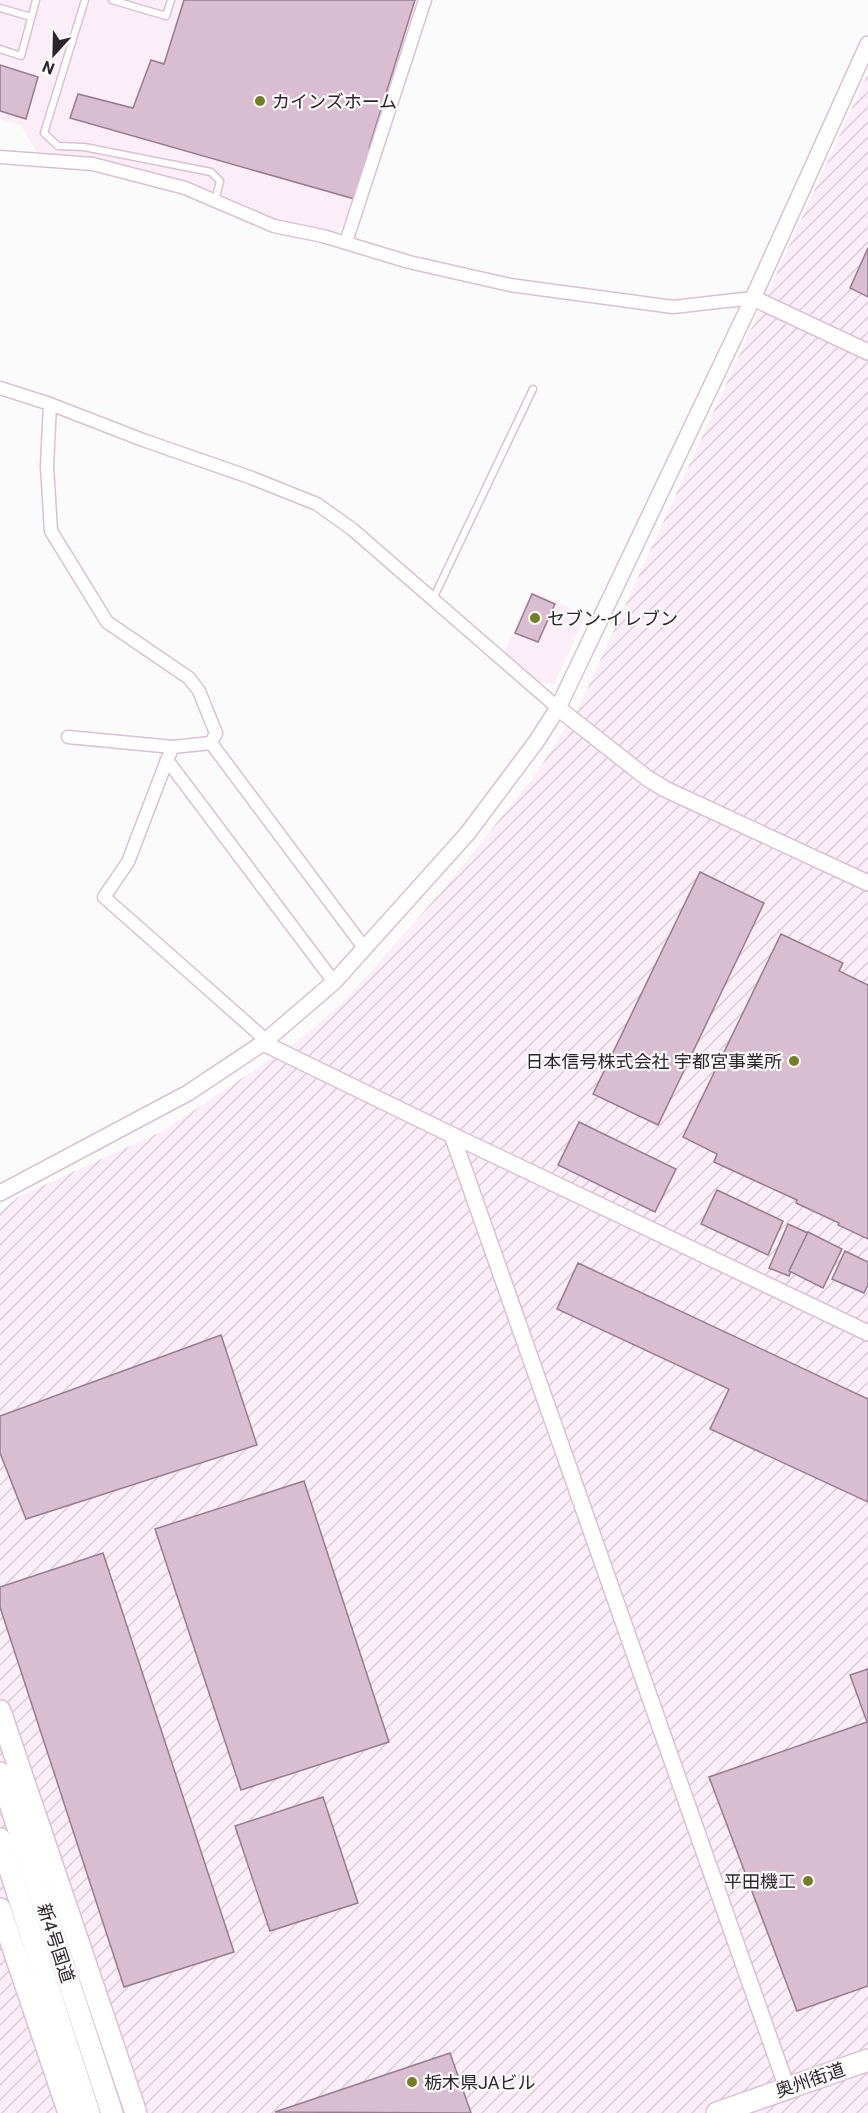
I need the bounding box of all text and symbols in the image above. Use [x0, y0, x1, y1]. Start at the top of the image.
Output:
north arrow [24, 24, 84, 84]
text: N [40, 57, 57, 78]
place label: カインズホーム [272, 91, 397, 112]
marker: カインズホーム [253, 94, 267, 108]
place label: セブン-イレブン [547, 608, 678, 629]
marker: セブン-イレブン [528, 611, 542, 625]
place label: 日本信号株式会社 宇都宮事業所 [526, 1051, 782, 1072]
marker: 日本信号株式会社 宇都宮事業所 [787, 1054, 801, 1068]
place label: 平田機工 [724, 1871, 796, 1892]
marker: 平田機工 [801, 1874, 815, 1888]
street label: 新4号国道 [33, 1901, 79, 1985]
street label: 奥州街道 [773, 2058, 847, 2102]
place label: 栃木県JAビル [424, 2072, 535, 2093]
marker: 栃木県JAビル [405, 2075, 419, 2089]

